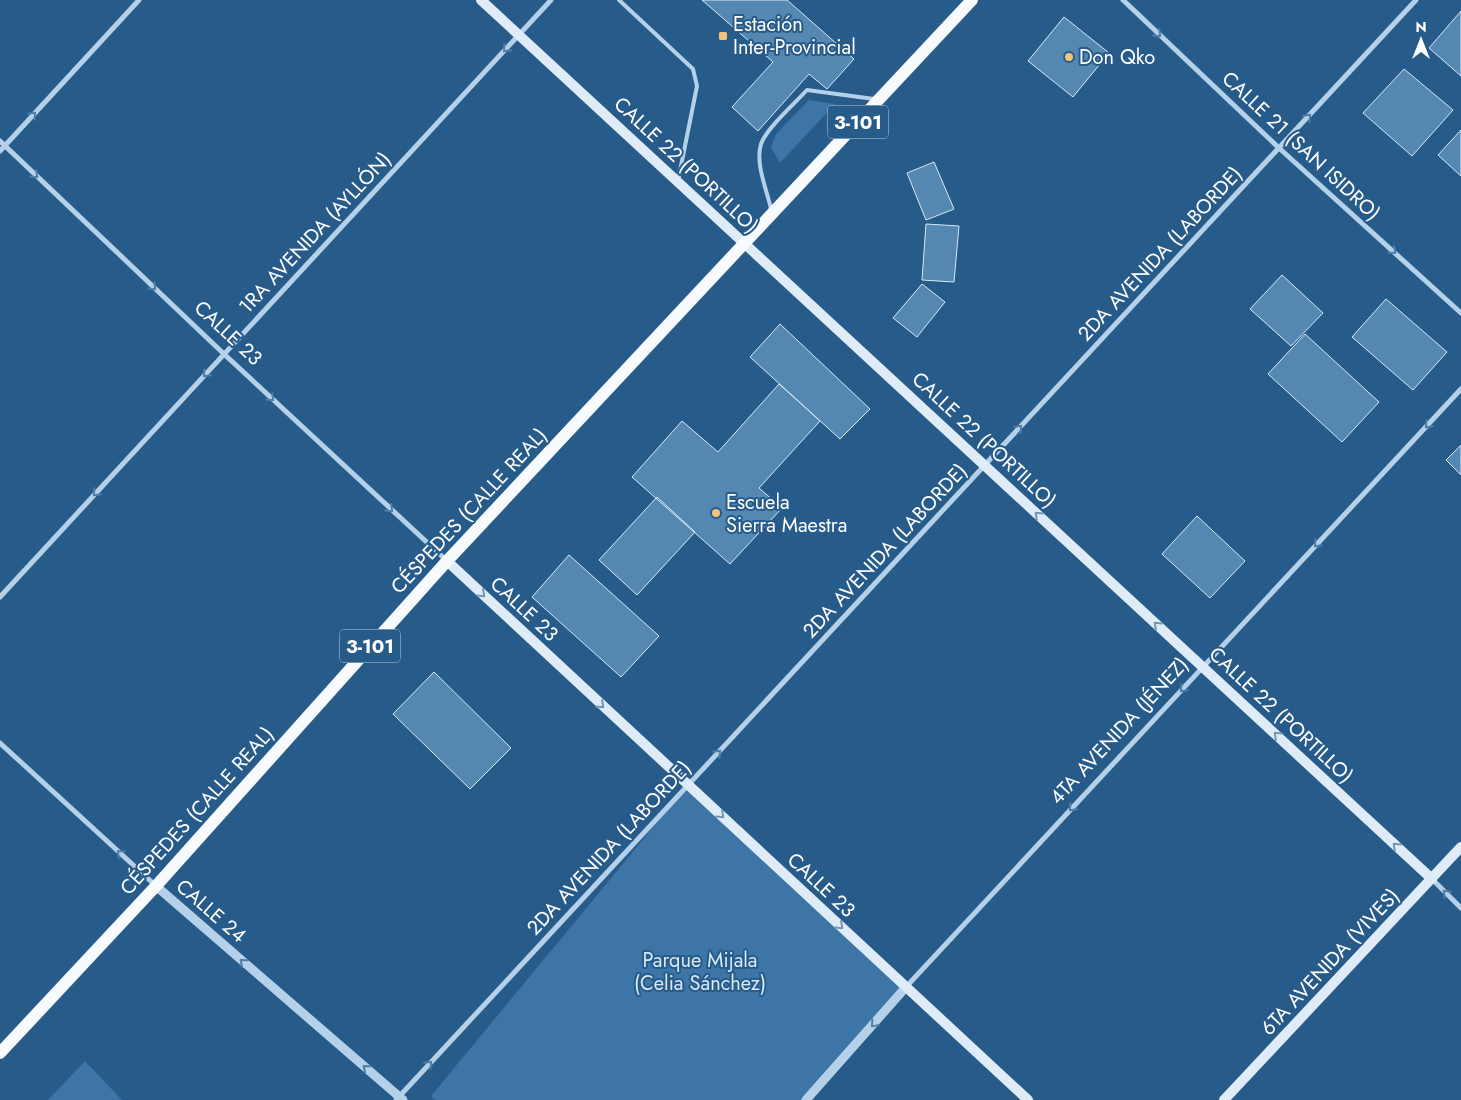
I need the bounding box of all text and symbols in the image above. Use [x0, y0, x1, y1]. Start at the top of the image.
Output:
place label: Estación Inter-Provincial [733, 10, 856, 62]
north arrow [1396, 15, 1446, 65]
text: N [1415, 17, 1427, 37]
one-way arrow [1153, 28, 1162, 37]
marker: Estación Inter-Provincial [717, 30, 729, 42]
one-way arrow [503, 43, 512, 52]
place label: Don Qko [1079, 43, 1155, 72]
marker: Don Qko [1063, 51, 1075, 63]
street label: CALLE 21 (SAN ISIDRO) [1215, 65, 1387, 227]
street label: CALLE 22 (PORTILLO) [607, 90, 765, 240]
road number: 3-101 [828, 105, 888, 138]
one-way arrow [27, 112, 36, 121]
one-way arrow [1302, 113, 1311, 122]
street label: 1RA AVENIDA (AYLLÓN) [232, 146, 398, 320]
street label: 2DA AVENIDA (LABORDE) [1071, 160, 1249, 348]
one-way arrow [30, 169, 39, 178]
one-way arrow [1387, 245, 1396, 254]
one-way arrow [147, 281, 156, 290]
street label: CALLE 23 [187, 294, 269, 372]
street label: CALLE 22 (PORTILLO) [905, 365, 1063, 515]
one-way arrow [203, 368, 212, 377]
one-way arrow [266, 392, 275, 401]
one-way arrow [1425, 419, 1434, 428]
street label: CÉSPEDES (CALLE REAL) [384, 422, 554, 600]
one-way arrow [1013, 425, 1022, 434]
street label: 2DA AVENIDA (LABORDE) [796, 457, 974, 645]
one-way arrow [93, 488, 102, 497]
place label: Escuela Sierra Maestra [726, 488, 847, 540]
one-way arrow [385, 503, 394, 512]
marker: Escuela Sierra Maestra [710, 507, 722, 519]
one-way arrow [1035, 512, 1044, 521]
one-way arrow [1314, 538, 1323, 547]
street label: CALLE 23 [483, 570, 565, 648]
one-way arrow [477, 588, 486, 597]
one-way arrow [1154, 622, 1163, 631]
road number: 3-101 [340, 630, 400, 662]
street label: CALLE 22 (PORTILLO) [1202, 640, 1360, 790]
street label: 4TA AVENIDA (JÉNEZ) [1043, 651, 1195, 811]
one-way arrow [1180, 683, 1189, 692]
one-way arrow [596, 699, 605, 708]
street label: CÉSPEDES (CALLE REAL) [113, 720, 281, 902]
one-way arrow [1273, 732, 1282, 741]
one-way arrow [712, 749, 721, 758]
street label: 2DA AVENIDA (LABORDE) [520, 754, 698, 942]
one-way arrow [1069, 802, 1078, 811]
one-way arrow [715, 809, 724, 818]
one-way arrow [1393, 843, 1402, 852]
street label: CALLE 23 [780, 846, 862, 924]
one-way arrow [116, 850, 125, 859]
street label: CALLE 24 [170, 872, 253, 950]
street label: 6TA AVENIDA (VIVES) [1254, 882, 1406, 1042]
one-way arrow [1443, 890, 1452, 899]
one-way arrow [834, 920, 843, 929]
park label: Parque Mijala (Celia Sánchez) [634, 946, 766, 998]
one-way arrow [240, 959, 249, 967]
one-way arrow [870, 1018, 879, 1027]
one-way arrow [423, 1061, 432, 1070]
one-way arrow [362, 1065, 371, 1074]

